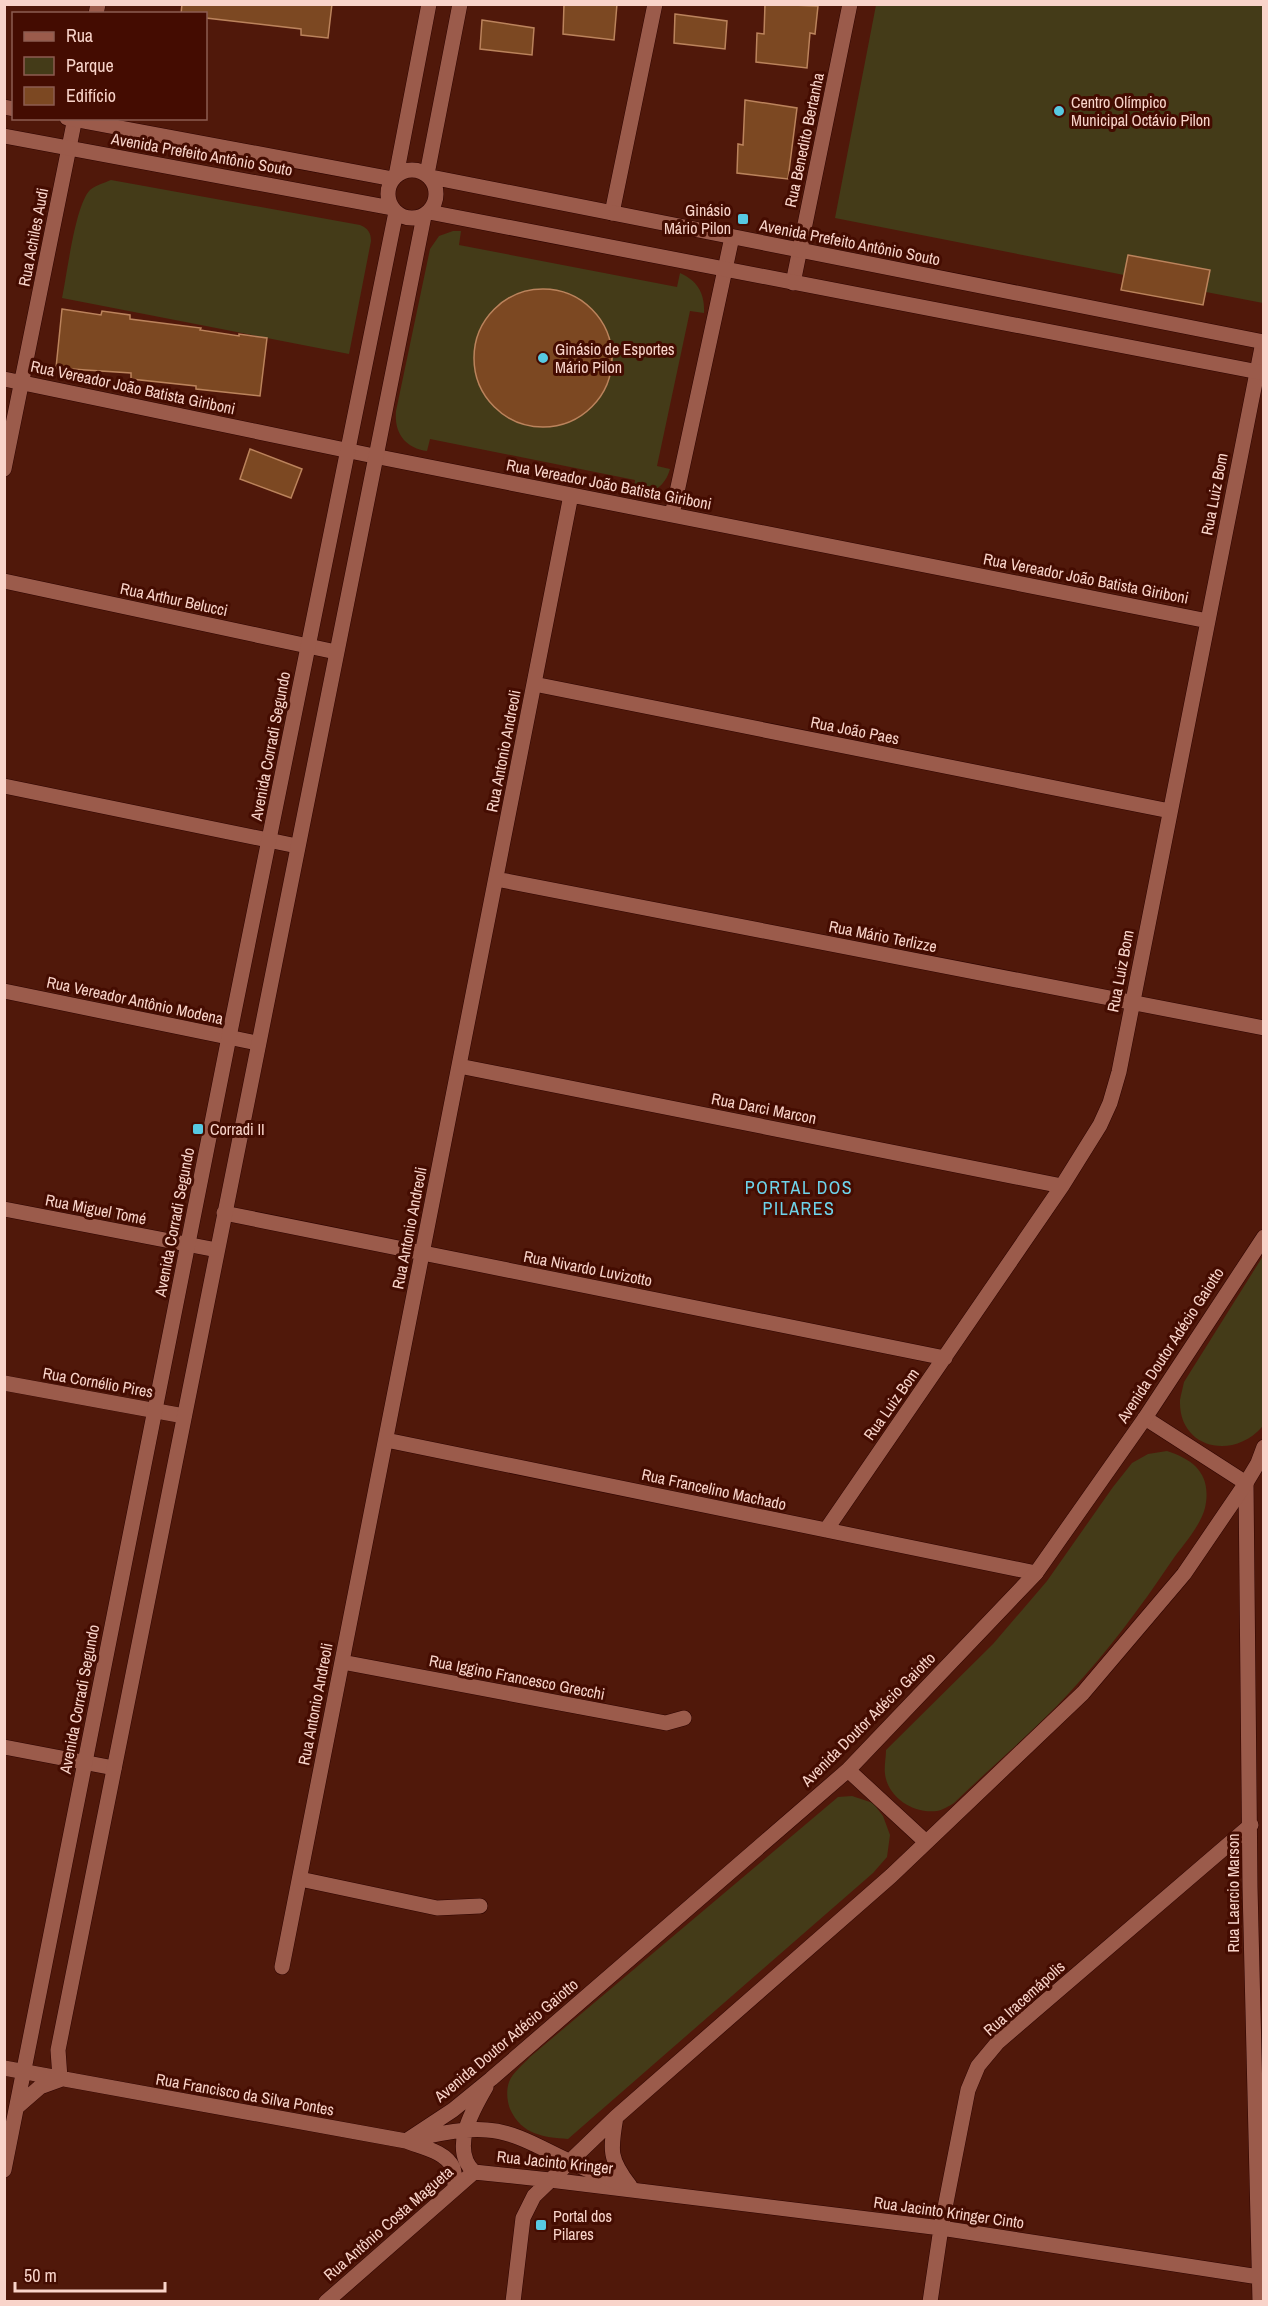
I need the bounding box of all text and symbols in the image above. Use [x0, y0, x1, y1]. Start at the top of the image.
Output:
legend [12, 12, 207, 120]
text: Rua [66, 23, 93, 48]
text: Parque [66, 53, 114, 78]
street label: Rua Benedito Bertanha [779, 70, 829, 209]
text: Edifício [66, 83, 116, 108]
place label: Centro Olímpico Municipal Octávio Pilon [1071, 91, 1210, 131]
marker: Centro Olímpico Municipal Octávio Pilon [1052, 104, 1066, 118]
street label: Avenida Prefeito Antônio Souto [109, 127, 294, 181]
street label: Rua Achiles Audi [13, 186, 53, 288]
place label: Ginásio Mário Pilon [664, 199, 731, 239]
marker: Ginásio Mário Pilon [736, 212, 750, 226]
street label: Avenida Prefeito Antônio Souto [757, 213, 942, 270]
place label: Ginásio de Esportes Mário Pilon [555, 338, 675, 378]
marker: Ginásio de Esportes Mário Pilon [536, 351, 550, 365]
street label: Rua Vereador João Batista Giriboni [29, 355, 237, 419]
street label: Rua Luiz Bom [1195, 451, 1233, 537]
street label: Rua Vereador João Batista Giriboni [505, 453, 713, 515]
street label: Rua Vereador João Batista Giriboni [982, 547, 1190, 609]
street label: Rua Arthur Belucci [118, 577, 230, 621]
street label: Avenida Corradi Segundo [245, 670, 295, 823]
street label: Rua Antonio Andreoli [480, 688, 526, 814]
street label: Rua João Paes [809, 711, 901, 749]
street label: Rua Mário Terlizze [827, 915, 939, 957]
street label: Rua Luiz Bom [1101, 928, 1139, 1014]
street label: Rua Vereador Antônio Modena [45, 971, 226, 1030]
street label: Rua Darci Marcon [710, 1087, 818, 1129]
place label: Corradi II [210, 1118, 265, 1140]
marker: Corradi II [191, 1122, 205, 1136]
street label: Avenida Corradi Segundo [149, 1146, 199, 1299]
street label: Rua Antonio Andreoli [386, 1165, 432, 1291]
district label: PORTAL DOS PILARES [745, 1175, 853, 1221]
street label: Rua Miguel Tomé [44, 1188, 148, 1230]
street label: Rua Nivardo Luvizotto [522, 1245, 654, 1291]
street label: Avenida Doutor Adécio Gaiotto [1111, 1263, 1229, 1428]
street label: Rua Cornélio Pires [41, 1361, 155, 1403]
street label: Rua Luiz Bom [858, 1364, 924, 1444]
street label: Rua Francelino Machado [640, 1463, 788, 1515]
street label: Avenida Corradi Segundo [54, 1623, 104, 1776]
street label: Rua Antonio Andreoli [292, 1641, 338, 1767]
street label: Avenida Doutor Adécio Gaiotto [795, 1647, 940, 1792]
street label: Rua Iggino Francesco Grecchi [427, 1649, 607, 1705]
street label: Rua Laercio Marson [1222, 1834, 1244, 1952]
street label: Rua Iracemápolis [978, 1955, 1070, 2041]
street label: Avenida Doutor Adécio Gaiotto [429, 1973, 583, 2107]
street label: Rua Francisco da Silva Pontes [154, 2067, 336, 2121]
street label: Rua Jacinto Kringer [496, 2145, 615, 2179]
street label: Rua Antônio Costa Magueta [319, 2160, 458, 2285]
street label: Rua Jacinto Kringer Cinto [872, 2191, 1026, 2233]
place label: Portal dos Pilares [553, 2205, 612, 2245]
marker: Portal dos Pilares [534, 2218, 548, 2232]
scale bar [15, 2255, 165, 2293]
text: 50 m [24, 2263, 57, 2288]

